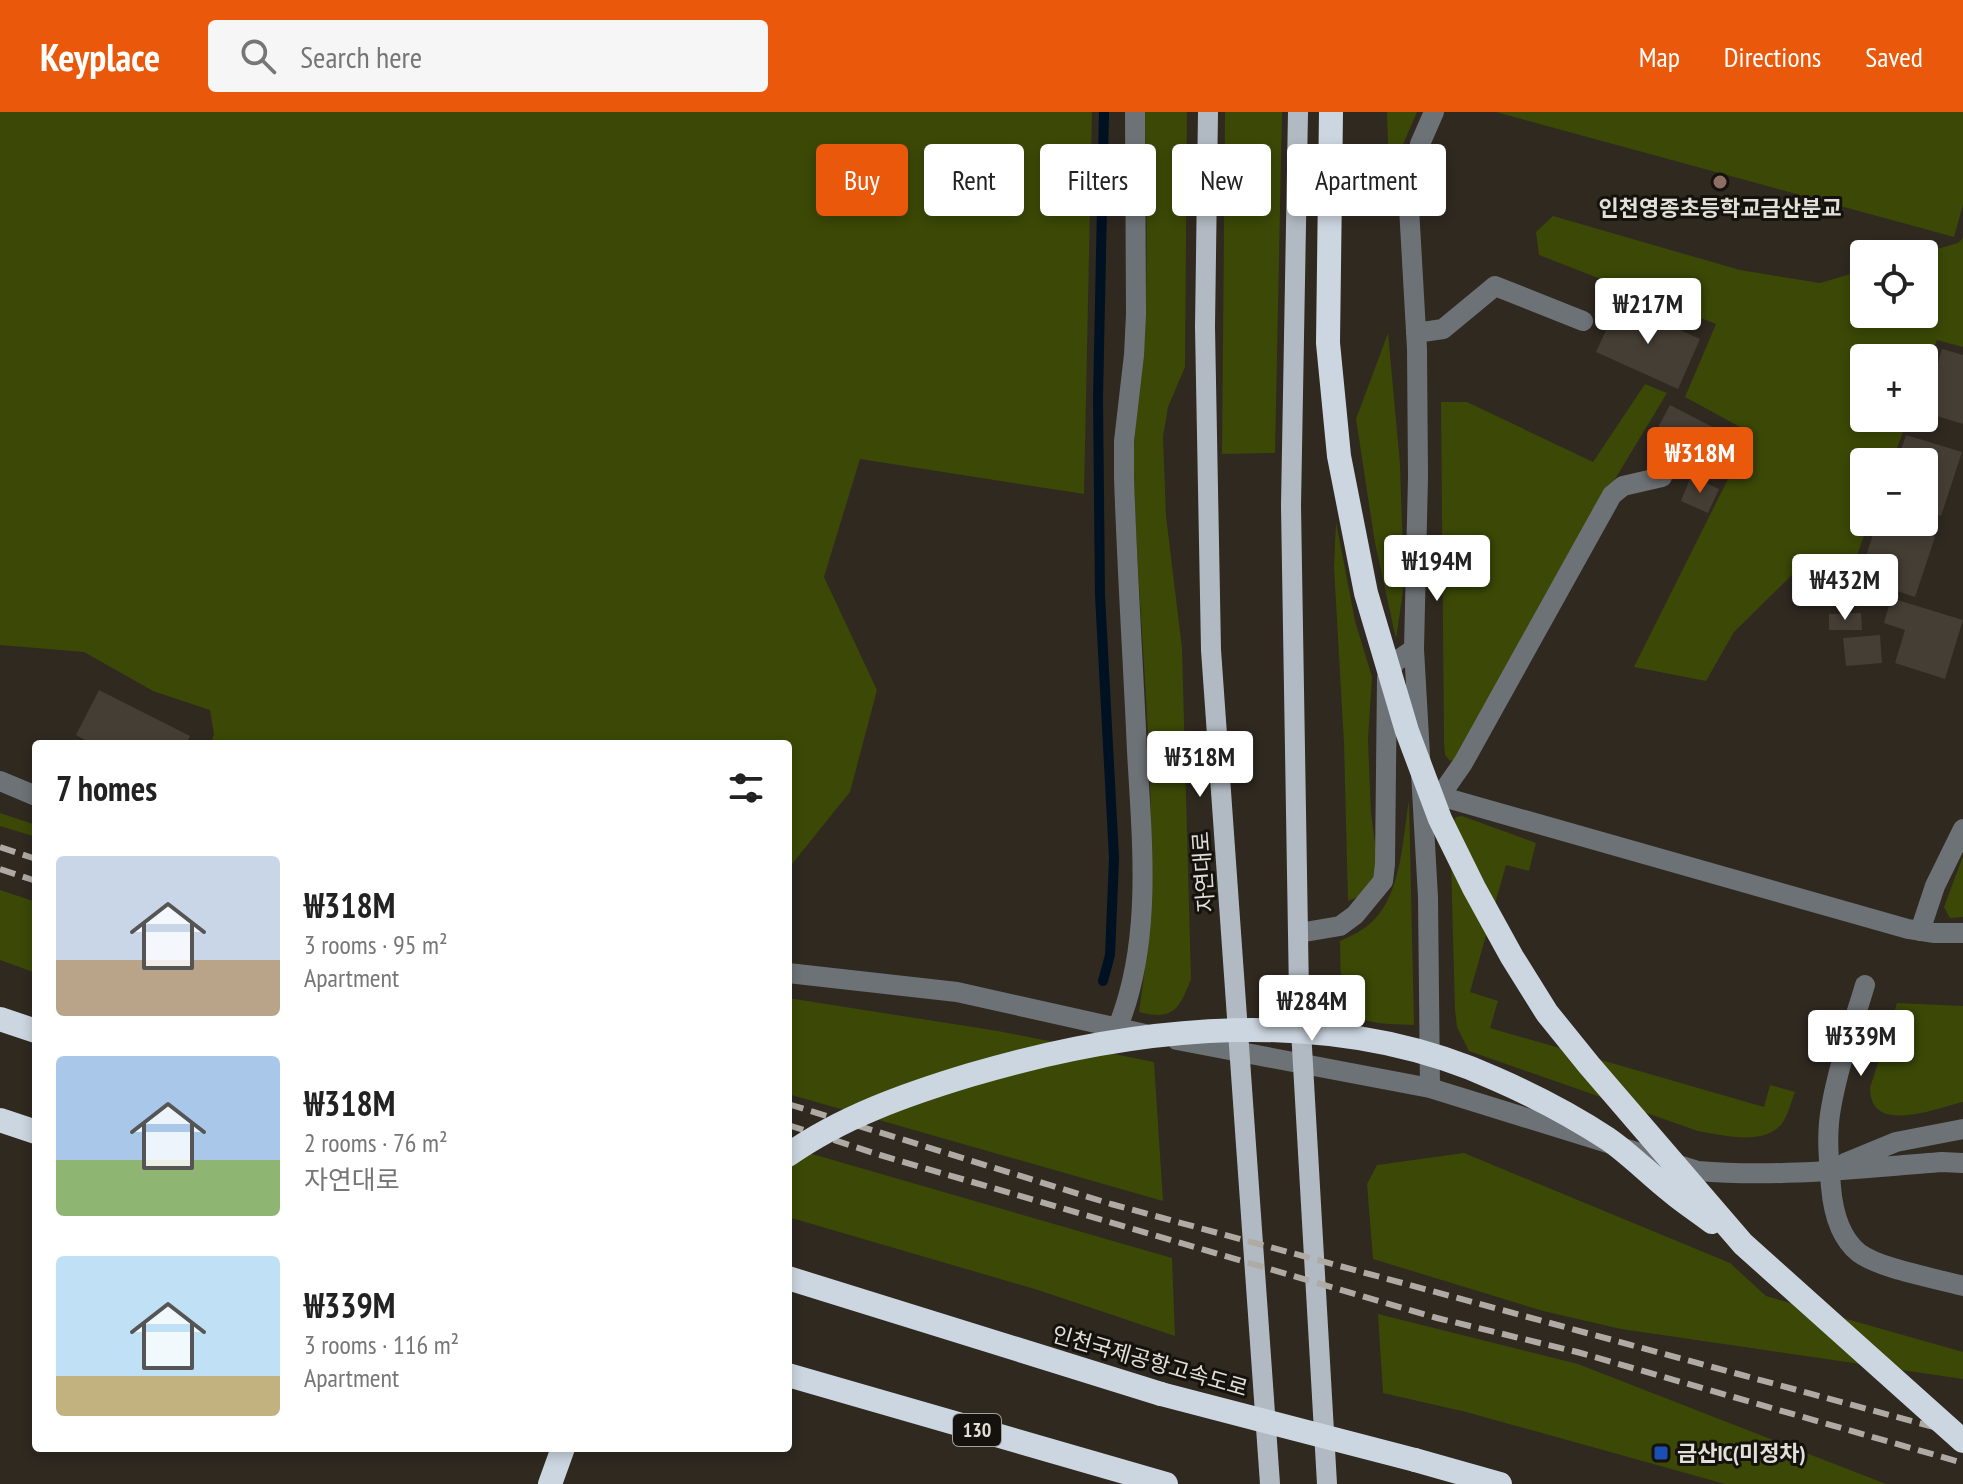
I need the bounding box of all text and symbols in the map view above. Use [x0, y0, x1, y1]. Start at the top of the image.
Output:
search box [208, 20, 768, 92]
text: Keyplace [40, 32, 160, 81]
icon: search [236, 34, 280, 78]
text: Search here [300, 37, 422, 76]
text: Map [1639, 38, 1680, 75]
text: Directions [1724, 38, 1821, 75]
text: Saved [1865, 38, 1923, 75]
chip: Buy [816, 144, 908, 216]
chip: Rent [924, 144, 1024, 216]
chip: Filters [1040, 144, 1156, 216]
chip: New [1172, 144, 1271, 216]
chip: Apartment [1287, 144, 1446, 216]
marker: 인천영종초등학교금산분교 [1711, 173, 1729, 191]
place label: 인천영종초등학교금산분교 [1599, 194, 1841, 222]
map controls [1850, 240, 1938, 536]
button: locate [1850, 240, 1938, 328]
pin: ₩217M [1592, 278, 1704, 346]
text: ₩217M [1613, 287, 1683, 320]
button: + [1850, 344, 1938, 432]
pin: ₩318M [1644, 427, 1756, 495]
text: ₩318M [1665, 436, 1735, 469]
button: − [1850, 448, 1938, 536]
pin: ₩194M [1381, 535, 1493, 603]
text: ₩194M [1402, 544, 1472, 577]
pin: ₩432M [1789, 554, 1901, 622]
text: ₩432M [1810, 563, 1880, 596]
pin: ₩318M [1144, 731, 1256, 799]
text: ₩318M [1165, 740, 1235, 773]
text: 7 homes [56, 766, 157, 810]
icon: filters [724, 766, 768, 810]
street label: 자연대로 [1186, 831, 1220, 913]
text: ₩318M [304, 883, 395, 927]
icon: home [120, 888, 216, 984]
text: 3 rooms · 95 m² [304, 928, 448, 961]
text: Apartment [304, 961, 399, 994]
pin: ₩284M [1256, 975, 1368, 1043]
text: ₩284M [1277, 984, 1347, 1017]
pin: ₩339M [1805, 1010, 1917, 1078]
text: ₩339M [1826, 1019, 1896, 1052]
text: ₩318M [304, 1081, 395, 1125]
icon: home [120, 1088, 216, 1184]
text: 2 rooms · 76 m² [304, 1126, 448, 1159]
text: 자연대로 [304, 1163, 400, 1196]
text: ₩339M [304, 1283, 395, 1327]
icon: home [120, 1288, 216, 1384]
street label: 인천국제공항고속도로 [1049, 1320, 1251, 1402]
text: 3 rooms · 116 m² [304, 1328, 459, 1361]
text: Apartment [304, 1361, 399, 1394]
road number: 130 [953, 1414, 1001, 1446]
place label: 금산IC(미정차) [1677, 1439, 1806, 1467]
marker: 금산IC(미정차) [1652, 1444, 1670, 1462]

